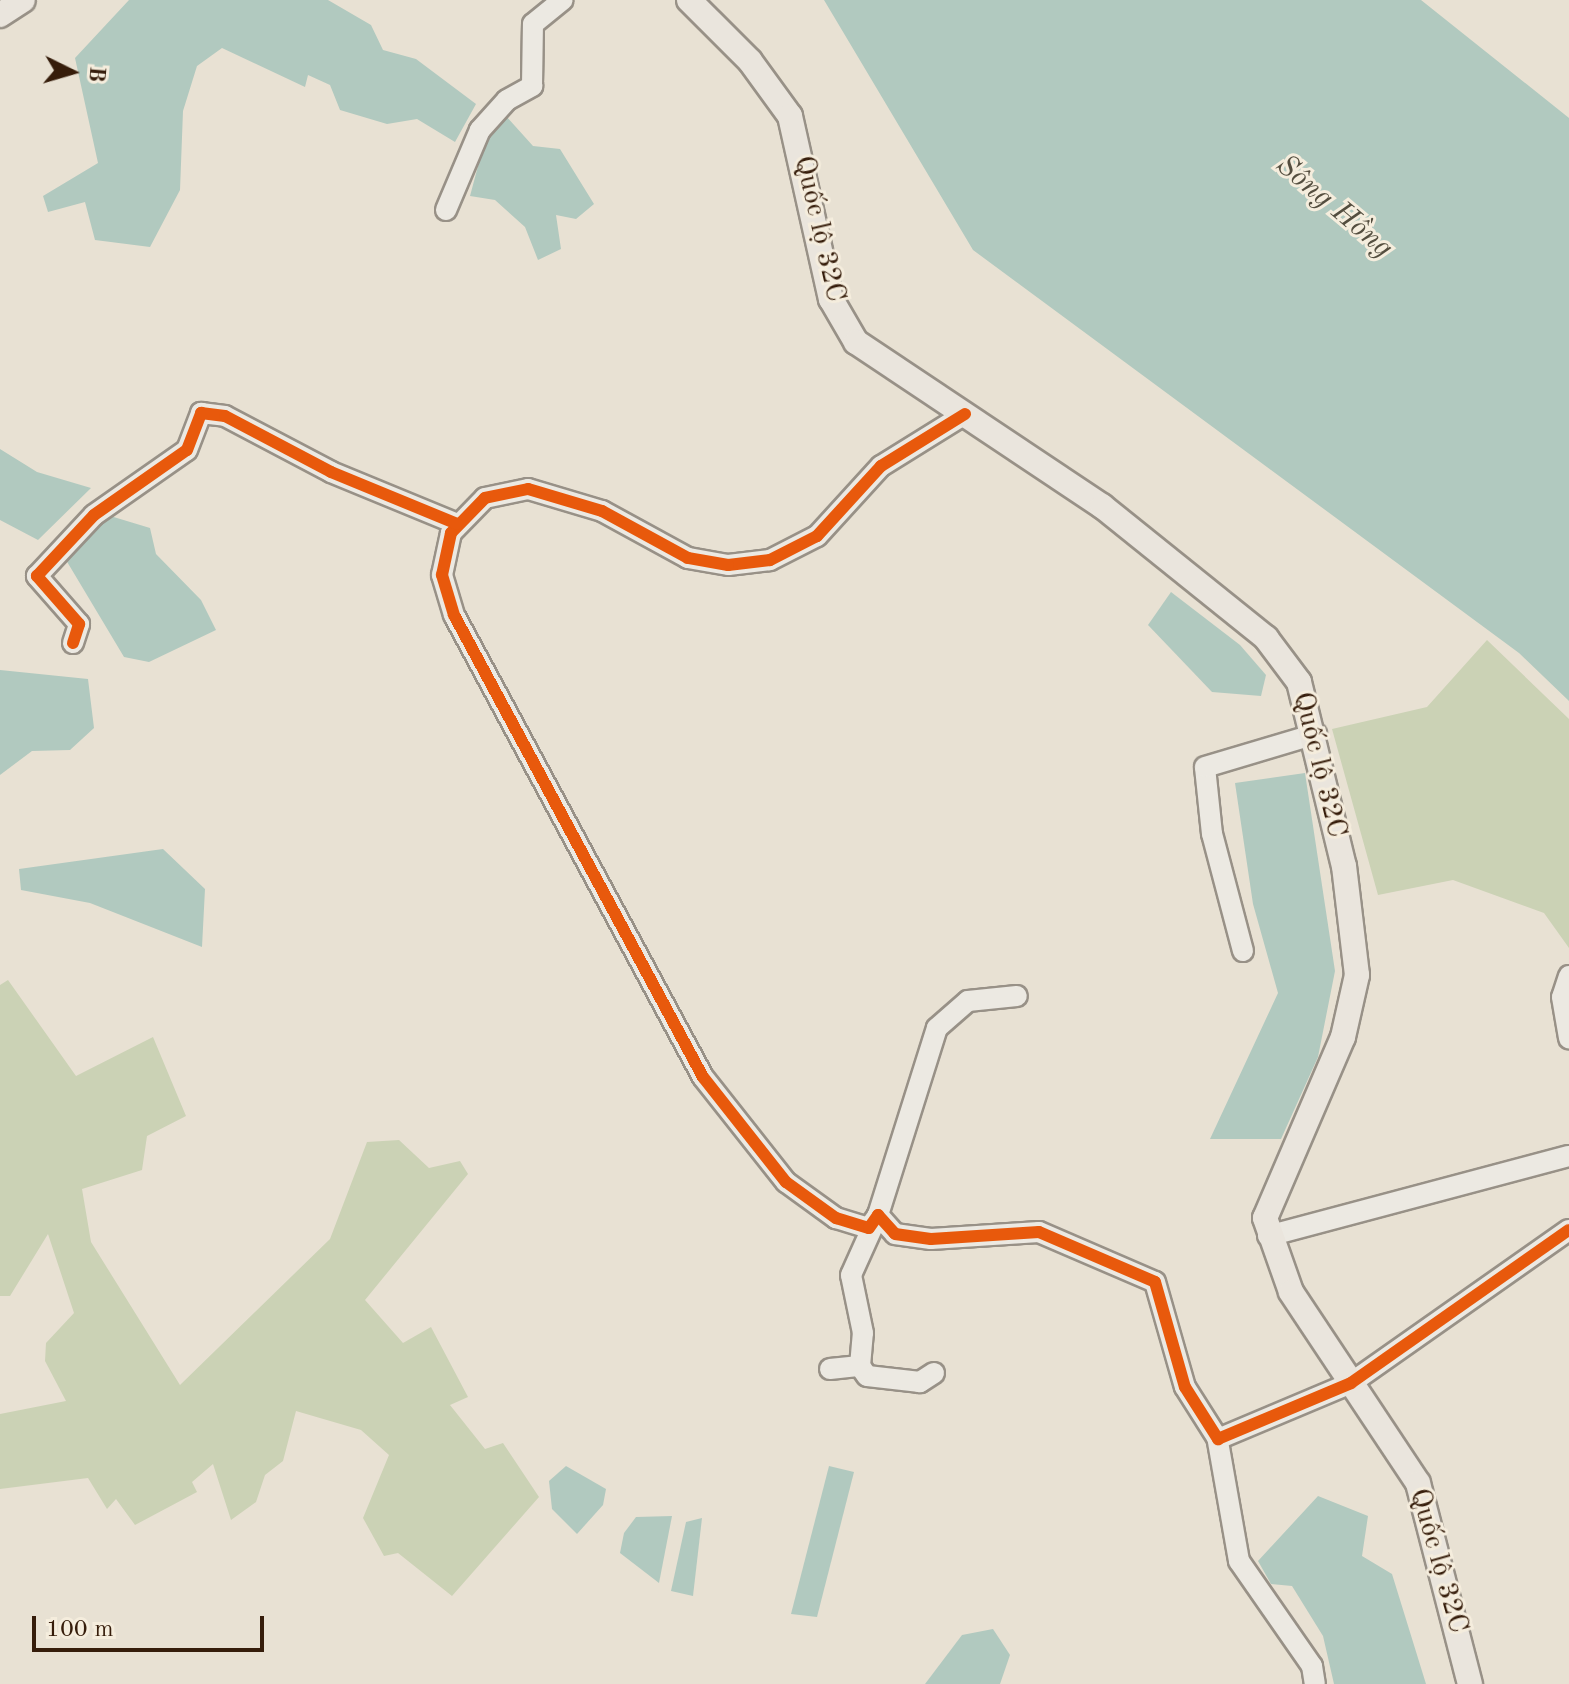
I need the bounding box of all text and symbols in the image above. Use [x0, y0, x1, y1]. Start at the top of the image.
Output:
north arrow [32, 32, 112, 112]
text: B [84, 65, 108, 83]
water label: Sông Hồng [1268, 148, 1400, 266]
street label: Quốc lộ 32C [786, 153, 852, 305]
street label: Quốc lộ 32C [1285, 689, 1353, 841]
street label: Quốc lộ 32C [1401, 1485, 1475, 1637]
scale bar [36, 1600, 268, 1650]
text: 100 m [46, 1618, 114, 1642]

